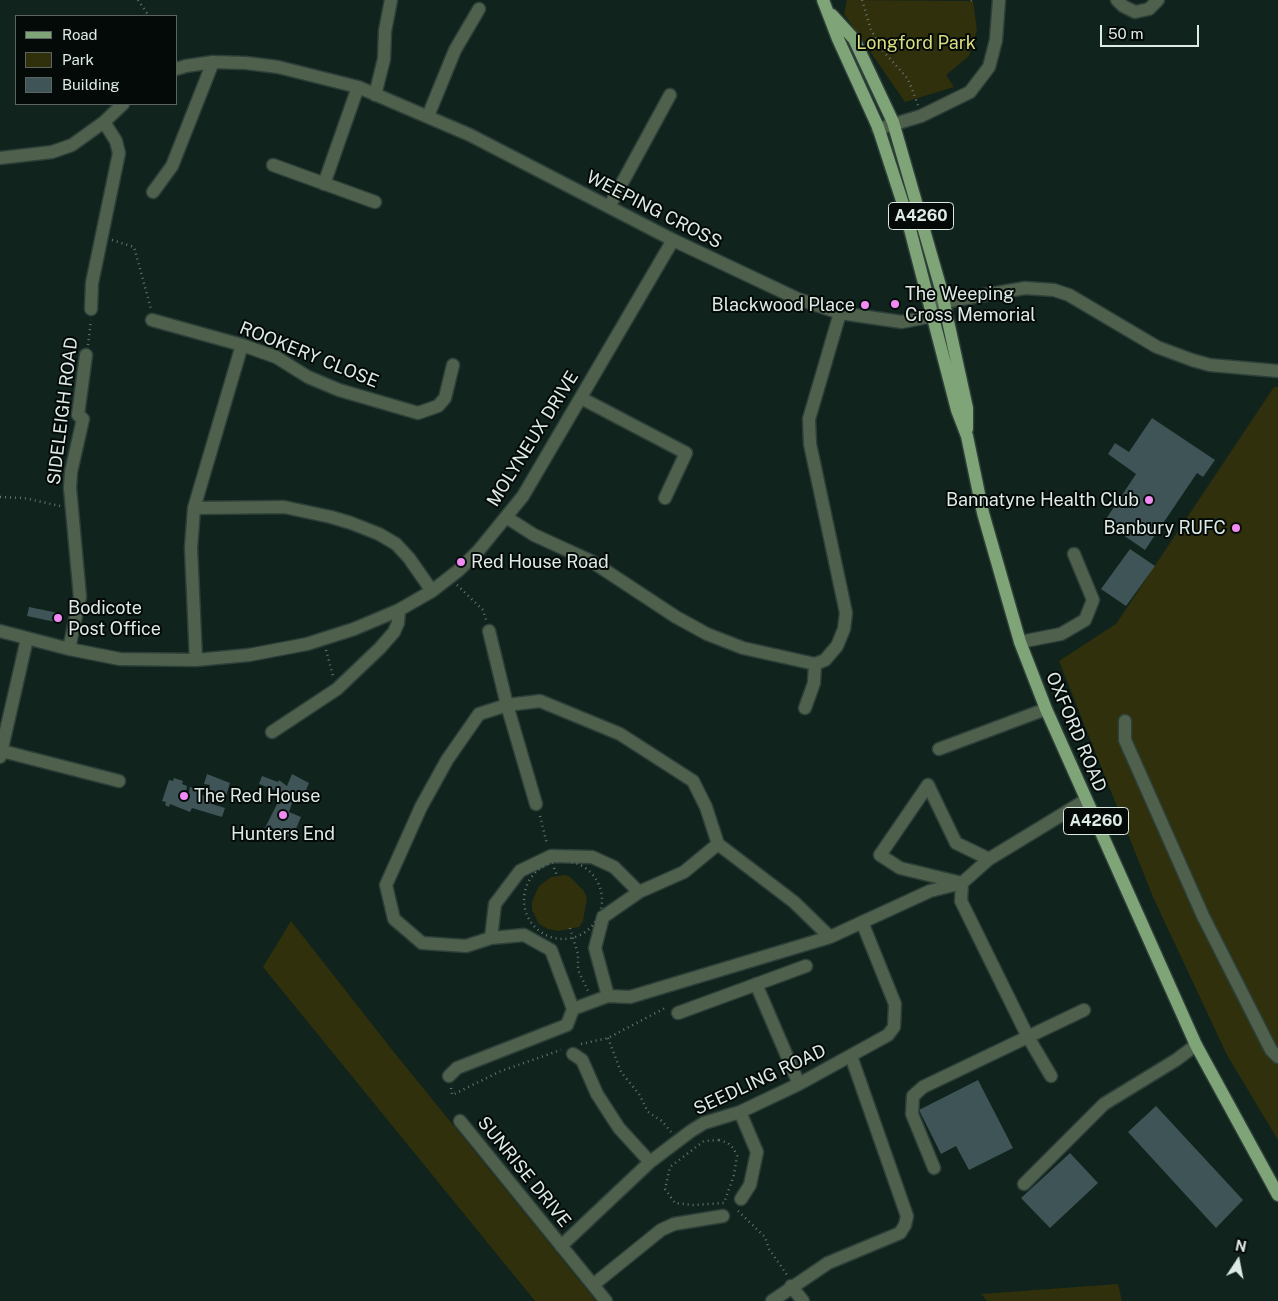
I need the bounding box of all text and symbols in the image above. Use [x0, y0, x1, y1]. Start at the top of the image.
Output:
legend [15, 15, 178, 105]
scale bar [1103, 15, 1202, 47]
text: 50 m [1108, 25, 1143, 42]
text: Road [62, 26, 98, 43]
park label: Longford Park [856, 32, 976, 54]
text: Park [62, 51, 94, 68]
text: Building [62, 76, 120, 93]
street label: WEEPING CROSS [583, 167, 725, 253]
road number: A4260 [888, 202, 954, 230]
place label: The Weeping Cross Memorial [905, 283, 1036, 326]
place label: Blackwood Place [712, 294, 855, 316]
marker: The Weeping Cross Memorial [889, 298, 901, 310]
marker: Blackwood Place [859, 299, 871, 311]
street label: ROOKERY CLOSE [236, 317, 382, 393]
street label: SIDELEIGH ROAD [43, 336, 83, 486]
street label: MOLYNEUX DRIVE [483, 367, 583, 511]
place label: Bannatyne Health Club [946, 489, 1139, 511]
marker: Bannatyne Health Club [1143, 494, 1155, 506]
place label: Banbury RUFC [1103, 517, 1226, 539]
marker: Banbury RUFC [1230, 522, 1242, 534]
place label: Red House Road [471, 551, 609, 573]
marker: Red House Road [455, 556, 467, 568]
place label: Bodicote Post Office [68, 597, 161, 640]
marker: Bodicote Post Office [52, 612, 64, 624]
street label: OXFORD ROAD [1041, 669, 1111, 795]
place label: The Red House [194, 785, 320, 807]
marker: The Red House [178, 790, 190, 802]
road number: A4260 [1064, 808, 1128, 834]
marker: Hunters End [277, 809, 289, 821]
place label: Hunters End [231, 823, 335, 845]
street label: SEEDLING ROAD [690, 1040, 830, 1120]
street label: SUNRISE DRIVE [473, 1112, 575, 1232]
north arrow [1213, 1236, 1263, 1286]
text: N [1234, 1237, 1248, 1255]

